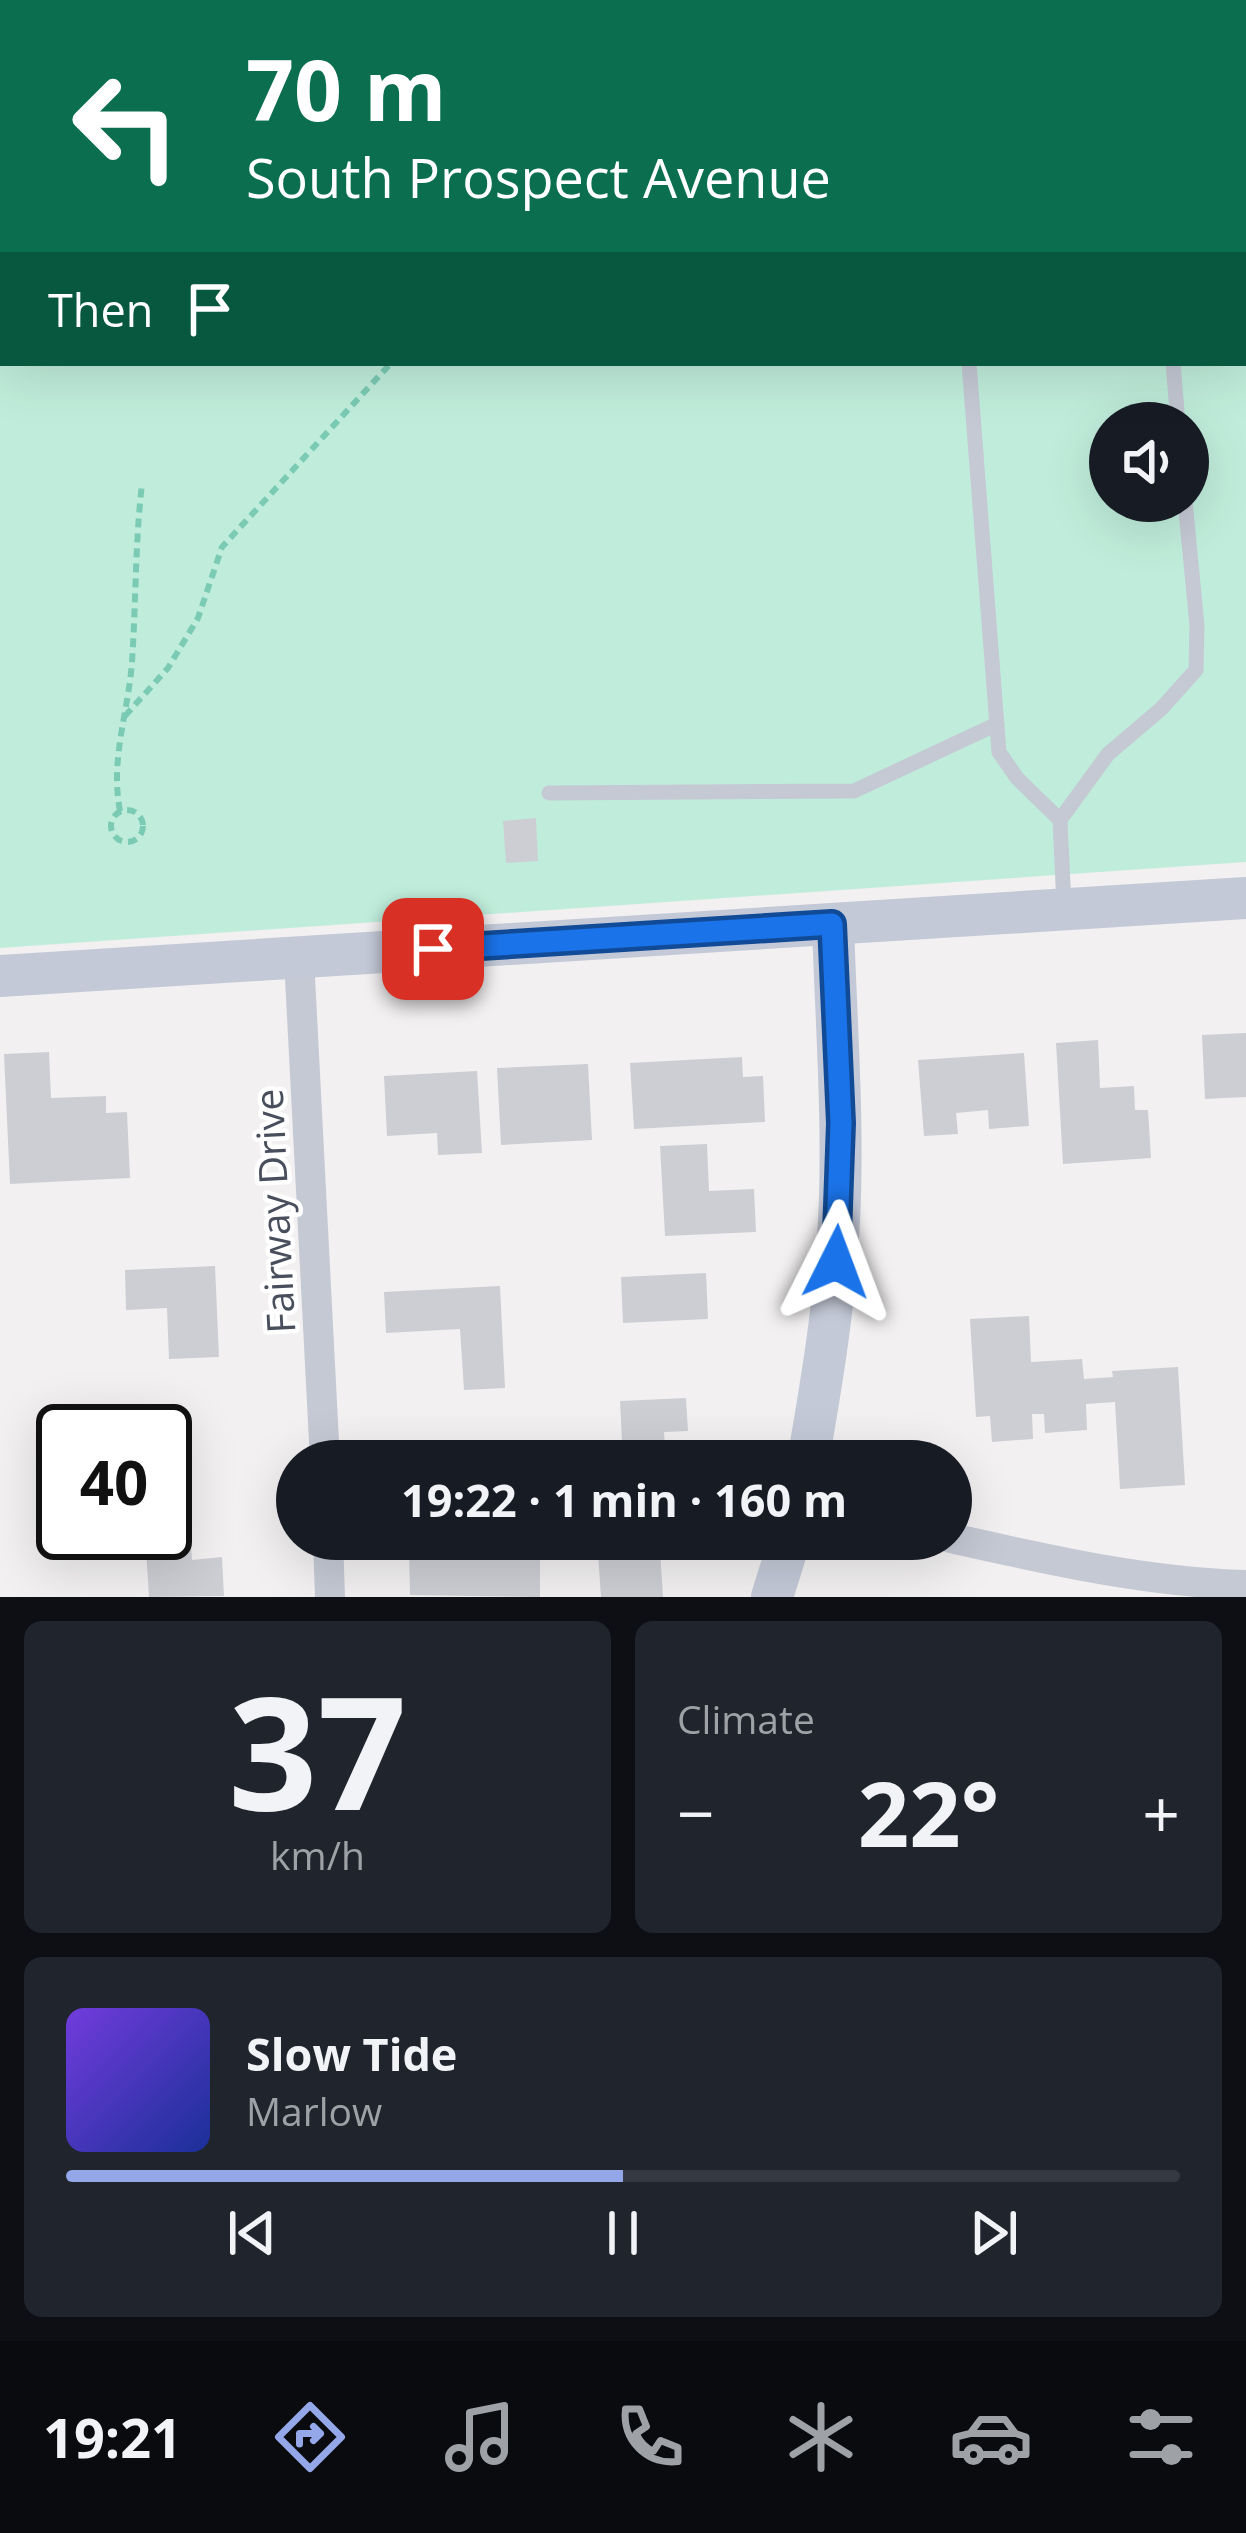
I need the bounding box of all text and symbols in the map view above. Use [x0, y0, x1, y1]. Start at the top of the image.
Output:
text: 70 m [246, 31, 446, 146]
icon: left [48, 48, 204, 204]
text: South Prospect Avenue [246, 140, 831, 214]
icon: arrive [177, 276, 243, 342]
text: Then [48, 279, 153, 340]
map controls [1089, 402, 1209, 522]
button: sound [1089, 402, 1209, 522]
pin [382, 898, 484, 1000]
icon: arrive [400, 916, 466, 982]
street label: Fairway Drive [241, 1088, 306, 1335]
position arrow [773, 1199, 899, 1325]
speed limit sign: 40 [36, 1404, 192, 1560]
text: 19:22 · 1 min · 160 m [401, 1469, 847, 1530]
text: 37 [228, 1643, 407, 1856]
text: Climate [677, 1692, 815, 1745]
text: 22° [858, 1751, 999, 1873]
text: − [677, 1767, 715, 1857]
text: + [1142, 1767, 1180, 1857]
text: km/h [270, 1828, 365, 1881]
text: Slow Tide [246, 2023, 457, 2084]
text: Marlow [246, 2084, 382, 2137]
icon: previous [219, 2200, 285, 2266]
icon: pause [590, 2200, 656, 2266]
icon: next [961, 2200, 1027, 2266]
icon: directions [268, 2395, 352, 2479]
icon: music [438, 2395, 522, 2479]
icon: phone [608, 2395, 692, 2479]
icon: climate [779, 2395, 863, 2479]
icon: car [949, 2395, 1033, 2479]
icon: filters [1119, 2395, 1203, 2479]
text: 19:21 [43, 2400, 182, 2474]

